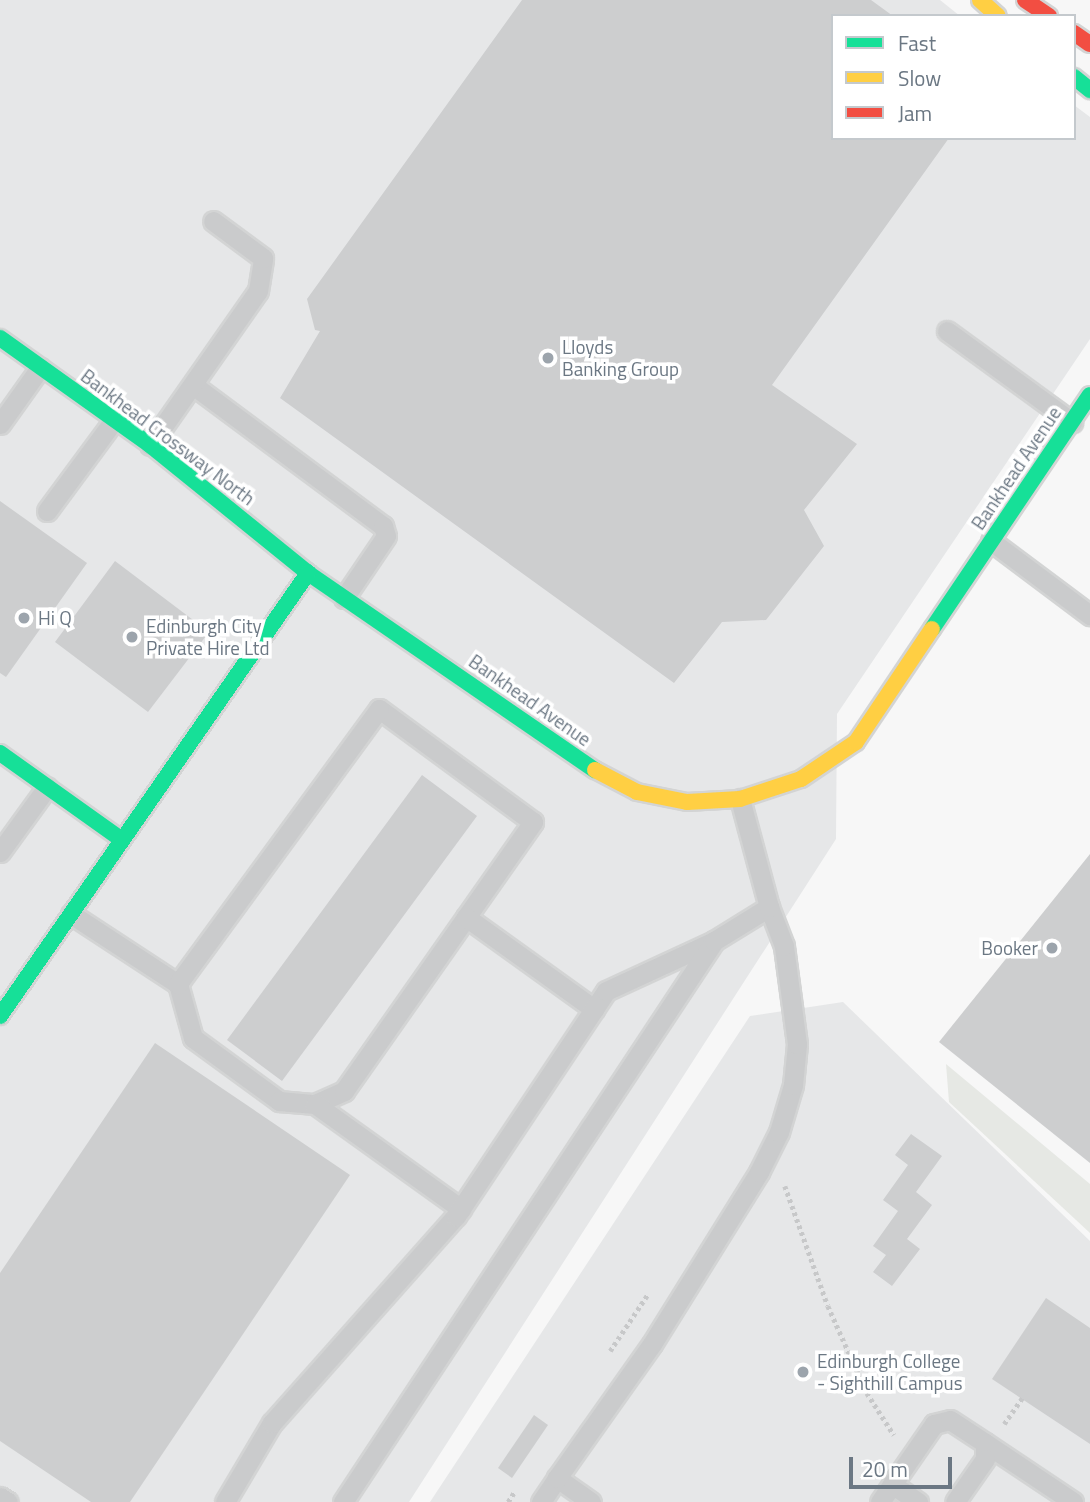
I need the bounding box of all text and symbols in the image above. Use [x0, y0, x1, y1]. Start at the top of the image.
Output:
legend [831, 14, 1076, 140]
text: Fast [898, 27, 936, 59]
text: Slow [898, 62, 941, 94]
text: Jam [898, 97, 932, 129]
place label: Lloyds Banking Group [562, 336, 679, 380]
marker: Lloyds Banking Group [540, 350, 556, 366]
street label: Bankhead Crossway North [77, 364, 259, 510]
street label: Bankhead Avenue [966, 402, 1066, 534]
place label: Hi Q [38, 607, 72, 629]
marker: Hi Q [16, 610, 32, 626]
place label: Edinburgh City Private Hire Ltd [146, 615, 270, 659]
marker: Edinburgh City Private Hire Ltd [124, 629, 140, 645]
street label: Bankhead Avenue [465, 650, 595, 750]
place label: Booker [981, 937, 1038, 959]
marker: Booker [1044, 940, 1060, 956]
place label: Edinburgh College - Sighthill Campus [817, 1350, 963, 1394]
marker: Edinburgh College - Sighthill Campus [795, 1364, 811, 1380]
scale bar [852, 1442, 955, 1486]
text: 20 m [862, 1453, 908, 1485]

